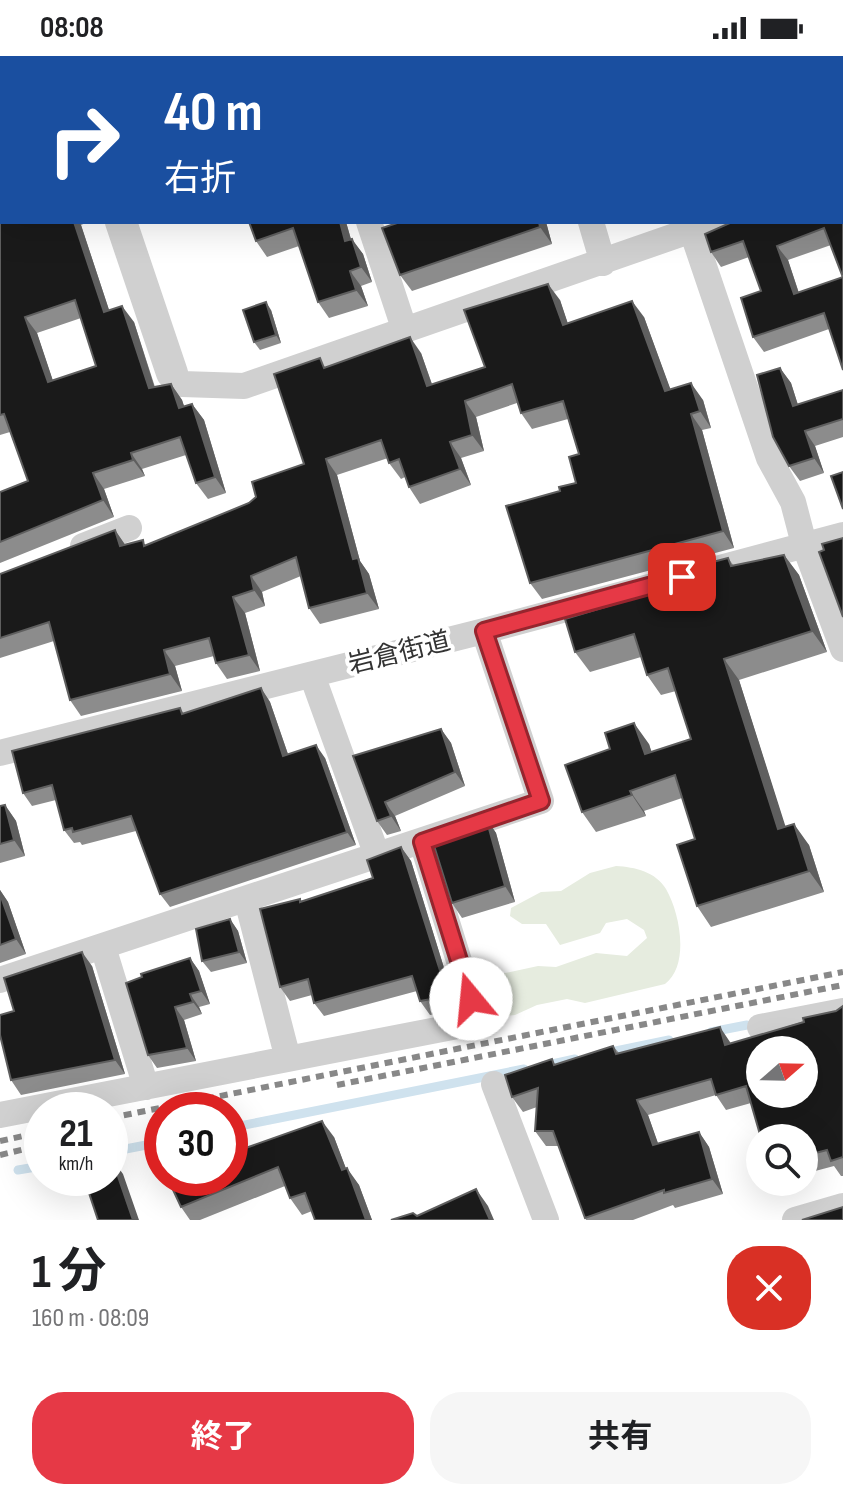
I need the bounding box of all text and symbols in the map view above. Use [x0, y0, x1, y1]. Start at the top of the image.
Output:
text: 08:08 [40, 10, 104, 46]
text: 40 m [164, 80, 263, 147]
icon: right [32, 88, 136, 192]
text: 右折 [164, 158, 236, 201]
pin [648, 543, 716, 611]
icon: arrive [660, 555, 704, 599]
street label: 岩倉街道 [345, 626, 454, 681]
position arrow [429, 957, 513, 1041]
north arrow [746, 1036, 818, 1108]
map controls [746, 1036, 818, 1196]
speed limit sign: 30 [144, 1092, 248, 1196]
text: 21 [59, 1110, 93, 1158]
button: search [746, 1124, 818, 1196]
text: km/h [59, 1152, 93, 1176]
text: 1 分 [32, 1244, 106, 1301]
button: close [727, 1246, 811, 1330]
text: 160 m · 08:09 [32, 1303, 149, 1334]
button: 終了 [32, 1392, 414, 1484]
button: 共有 [430, 1392, 811, 1484]

